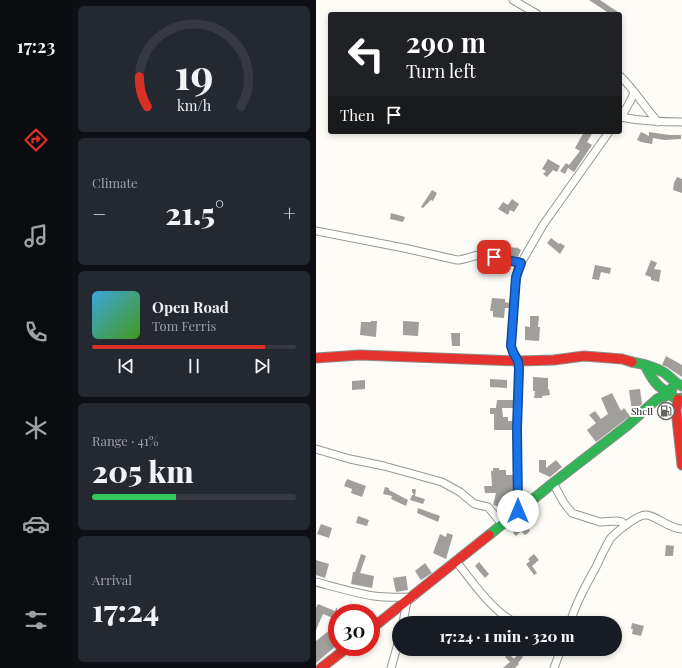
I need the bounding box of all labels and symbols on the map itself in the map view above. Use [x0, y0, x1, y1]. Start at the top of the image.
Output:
pin [477, 240, 511, 274]
fuel station icon: Shell [656, 401, 676, 421]
place label: Shell [631, 404, 653, 418]
position arrow [497, 490, 539, 532]
speed limit sign: 30 [328, 604, 380, 656]

